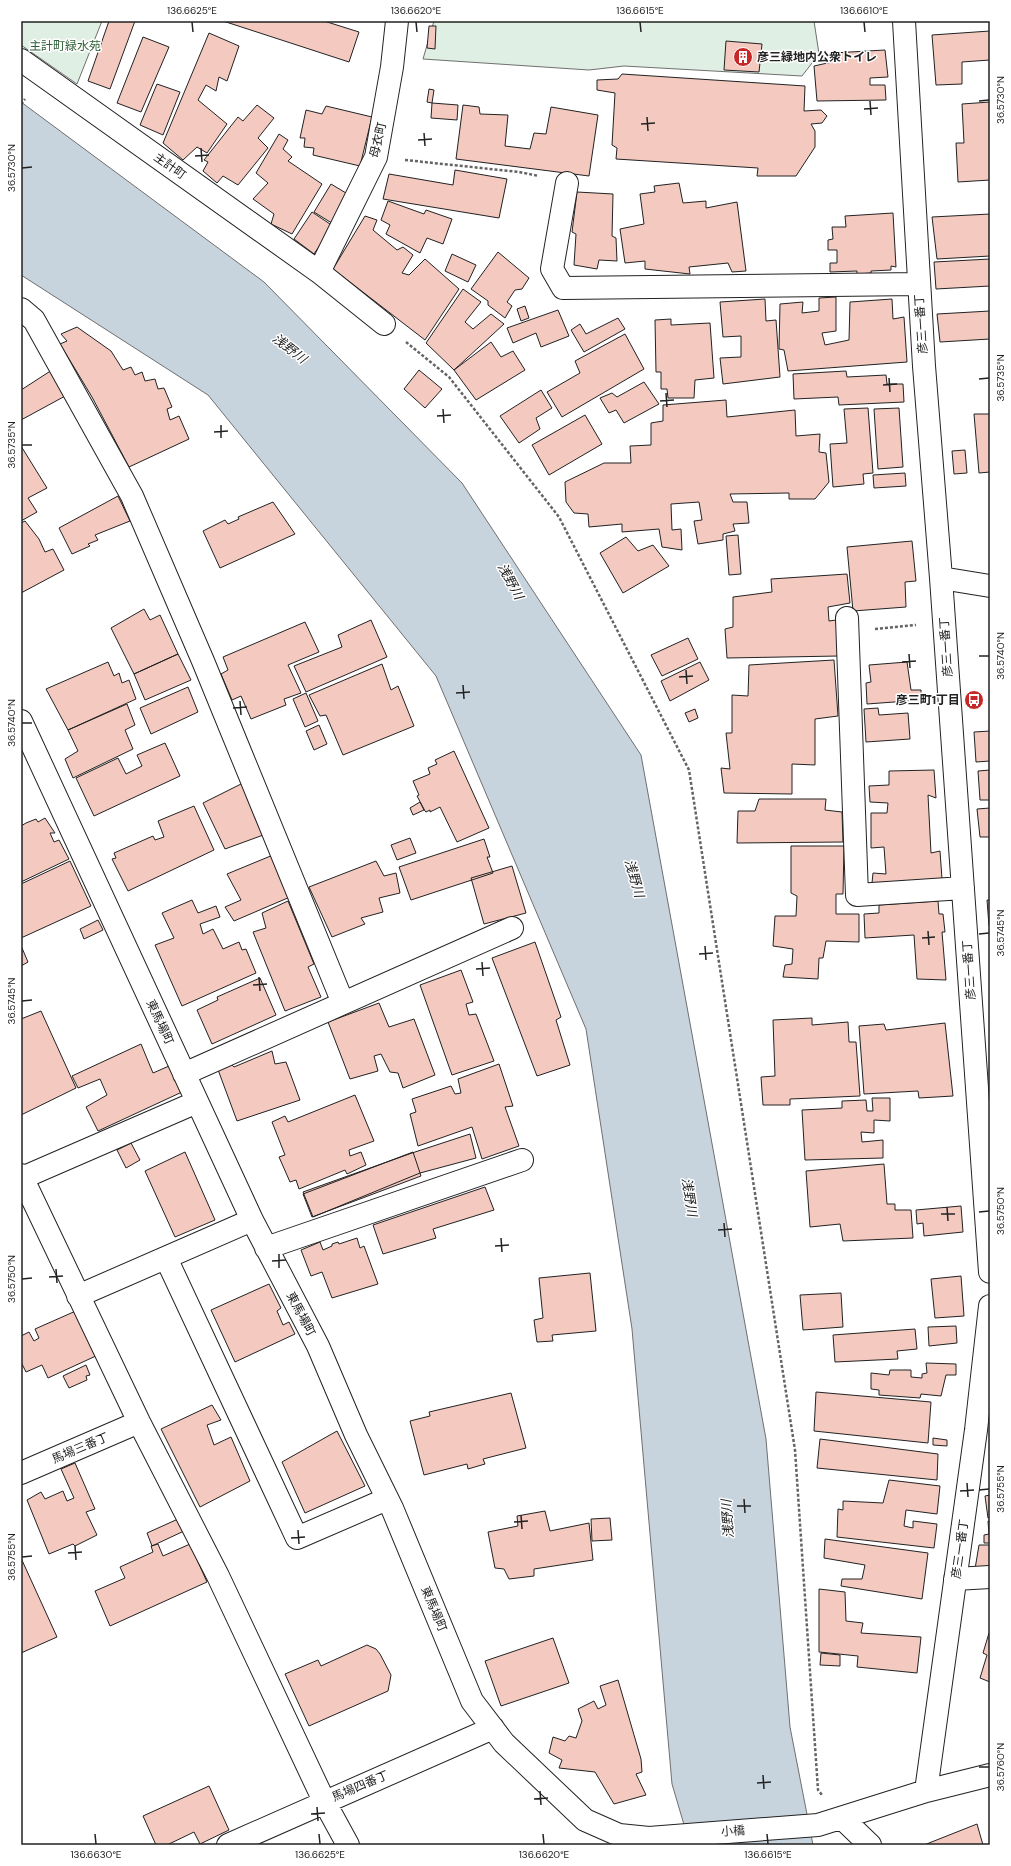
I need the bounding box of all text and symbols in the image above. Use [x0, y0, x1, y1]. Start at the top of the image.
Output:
text: 136.6625°E [167, 4, 217, 17]
text: 136.6620°E [391, 4, 442, 17]
text: 136.6615°E [616, 4, 664, 17]
text: 136.6610°E [840, 4, 888, 17]
park label: 主計町緑水苑 [29, 38, 101, 54]
building icon: 彦三緑地内公衆トイレ [732, 46, 754, 68]
place label: 彦三緑地内公衆トイレ [757, 49, 877, 65]
text: 36.5730°N [994, 76, 1007, 124]
street label: 母衣町 [366, 121, 390, 159]
text: 36.5730°N [5, 144, 18, 192]
street label: 主計町 [151, 149, 189, 183]
street label: 彦三一番丁 [911, 294, 931, 354]
water label: 浅野川 [269, 330, 312, 368]
text: 36.5735°N [994, 354, 1007, 402]
text: 36.5735°N [5, 421, 18, 469]
water label: 浅野川 [494, 560, 528, 604]
street label: 彦三一番丁 [936, 617, 956, 677]
text: 36.5740°N [994, 632, 1007, 680]
bus stop icon: 彦三町1丁目 [963, 689, 985, 711]
place label: 彦三町1丁目 [896, 692, 960, 708]
text: 36.5740°N [5, 699, 18, 747]
water label: 浅野川 [621, 857, 649, 901]
text: 36.5745°N [994, 909, 1007, 956]
street label: 彦三一番丁 [959, 940, 979, 1000]
text: 36.5745°N [5, 977, 18, 1024]
street label: 東馬場町 [143, 997, 177, 1047]
water label: 浅野川 [678, 1176, 701, 1220]
text: 36.5750°N [994, 1187, 1007, 1235]
text: 36.5750°N [5, 1255, 18, 1303]
street label: 東馬場町 [283, 1289, 319, 1339]
street label: 馬場三番丁 [49, 1429, 111, 1467]
text: 36.5755°N [994, 1465, 1007, 1513]
water label: 浅野川 [718, 1497, 737, 1539]
street label: 彦三一番丁 [948, 1518, 972, 1580]
text: 36.5755°N [5, 1533, 18, 1581]
street label: 東馬場町 [417, 1584, 451, 1634]
text: 36.5760°N [994, 1743, 1007, 1791]
street label: 馬場四番丁 [329, 1767, 391, 1805]
street label: 小橋 [720, 1822, 746, 1840]
text: 136.6630°E [71, 1848, 122, 1861]
text: 136.6625°E [295, 1848, 345, 1861]
text: 136.6620°E [519, 1848, 570, 1861]
text: 136.6615°E [744, 1848, 792, 1861]

